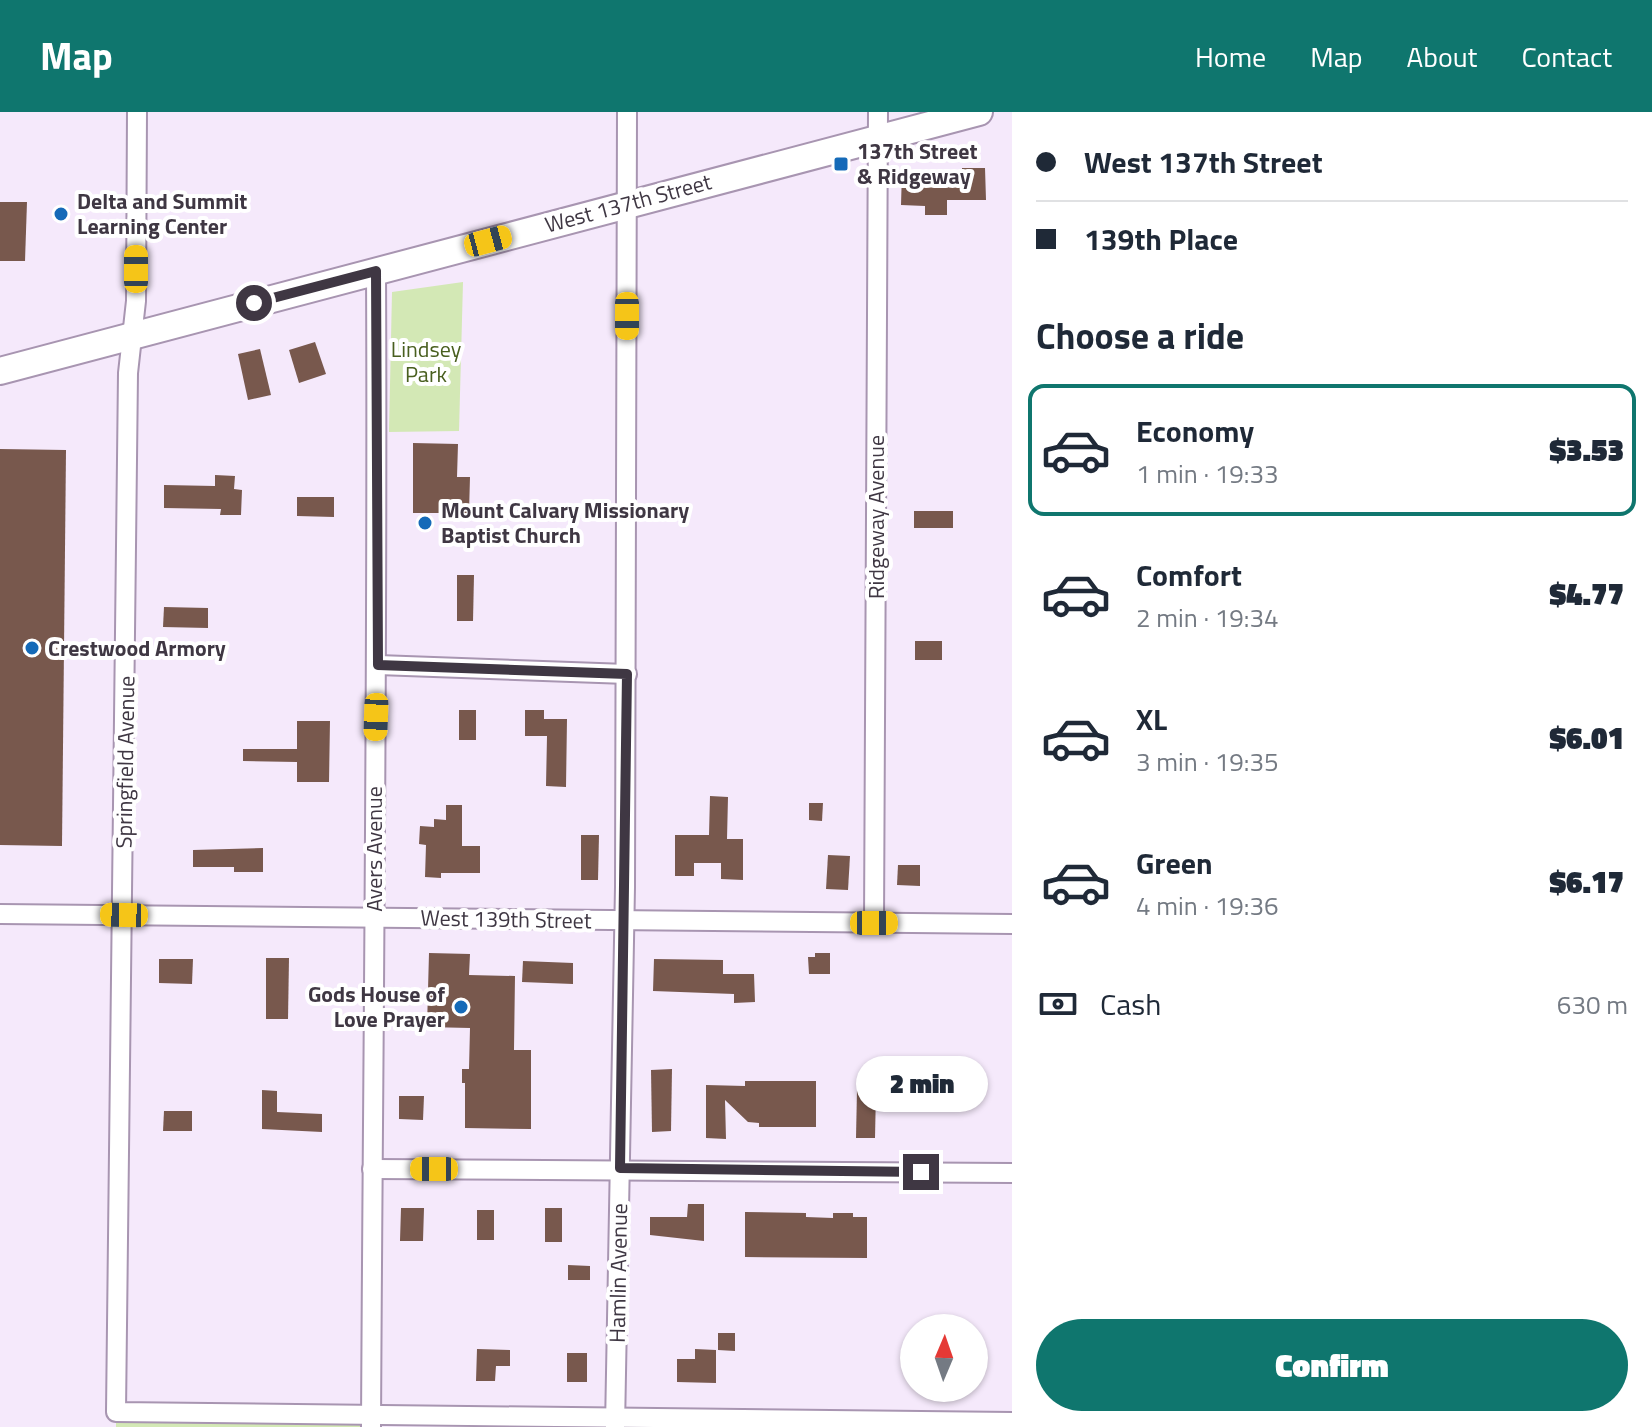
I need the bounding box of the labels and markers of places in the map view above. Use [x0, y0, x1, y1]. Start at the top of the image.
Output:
place label: 137th Street & Ridgeway [857, 134, 977, 193]
marker: 137th Street & Ridgeway [832, 155, 850, 173]
place label: Delta and Summit Learning Center [77, 184, 247, 243]
marker: Delta and Summit Learning Center [52, 205, 70, 223]
place label: Mount Calvary Missionary Baptist Church [441, 493, 689, 552]
marker: Mount Calvary Missionary Baptist Church [416, 514, 434, 532]
place label: Crestwood Armory [48, 631, 226, 665]
marker: Crestwood Armory [23, 639, 41, 657]
place label: Gods House of Love Prayer [308, 977, 445, 1036]
marker: Gods House of Love Prayer [452, 998, 470, 1016]

